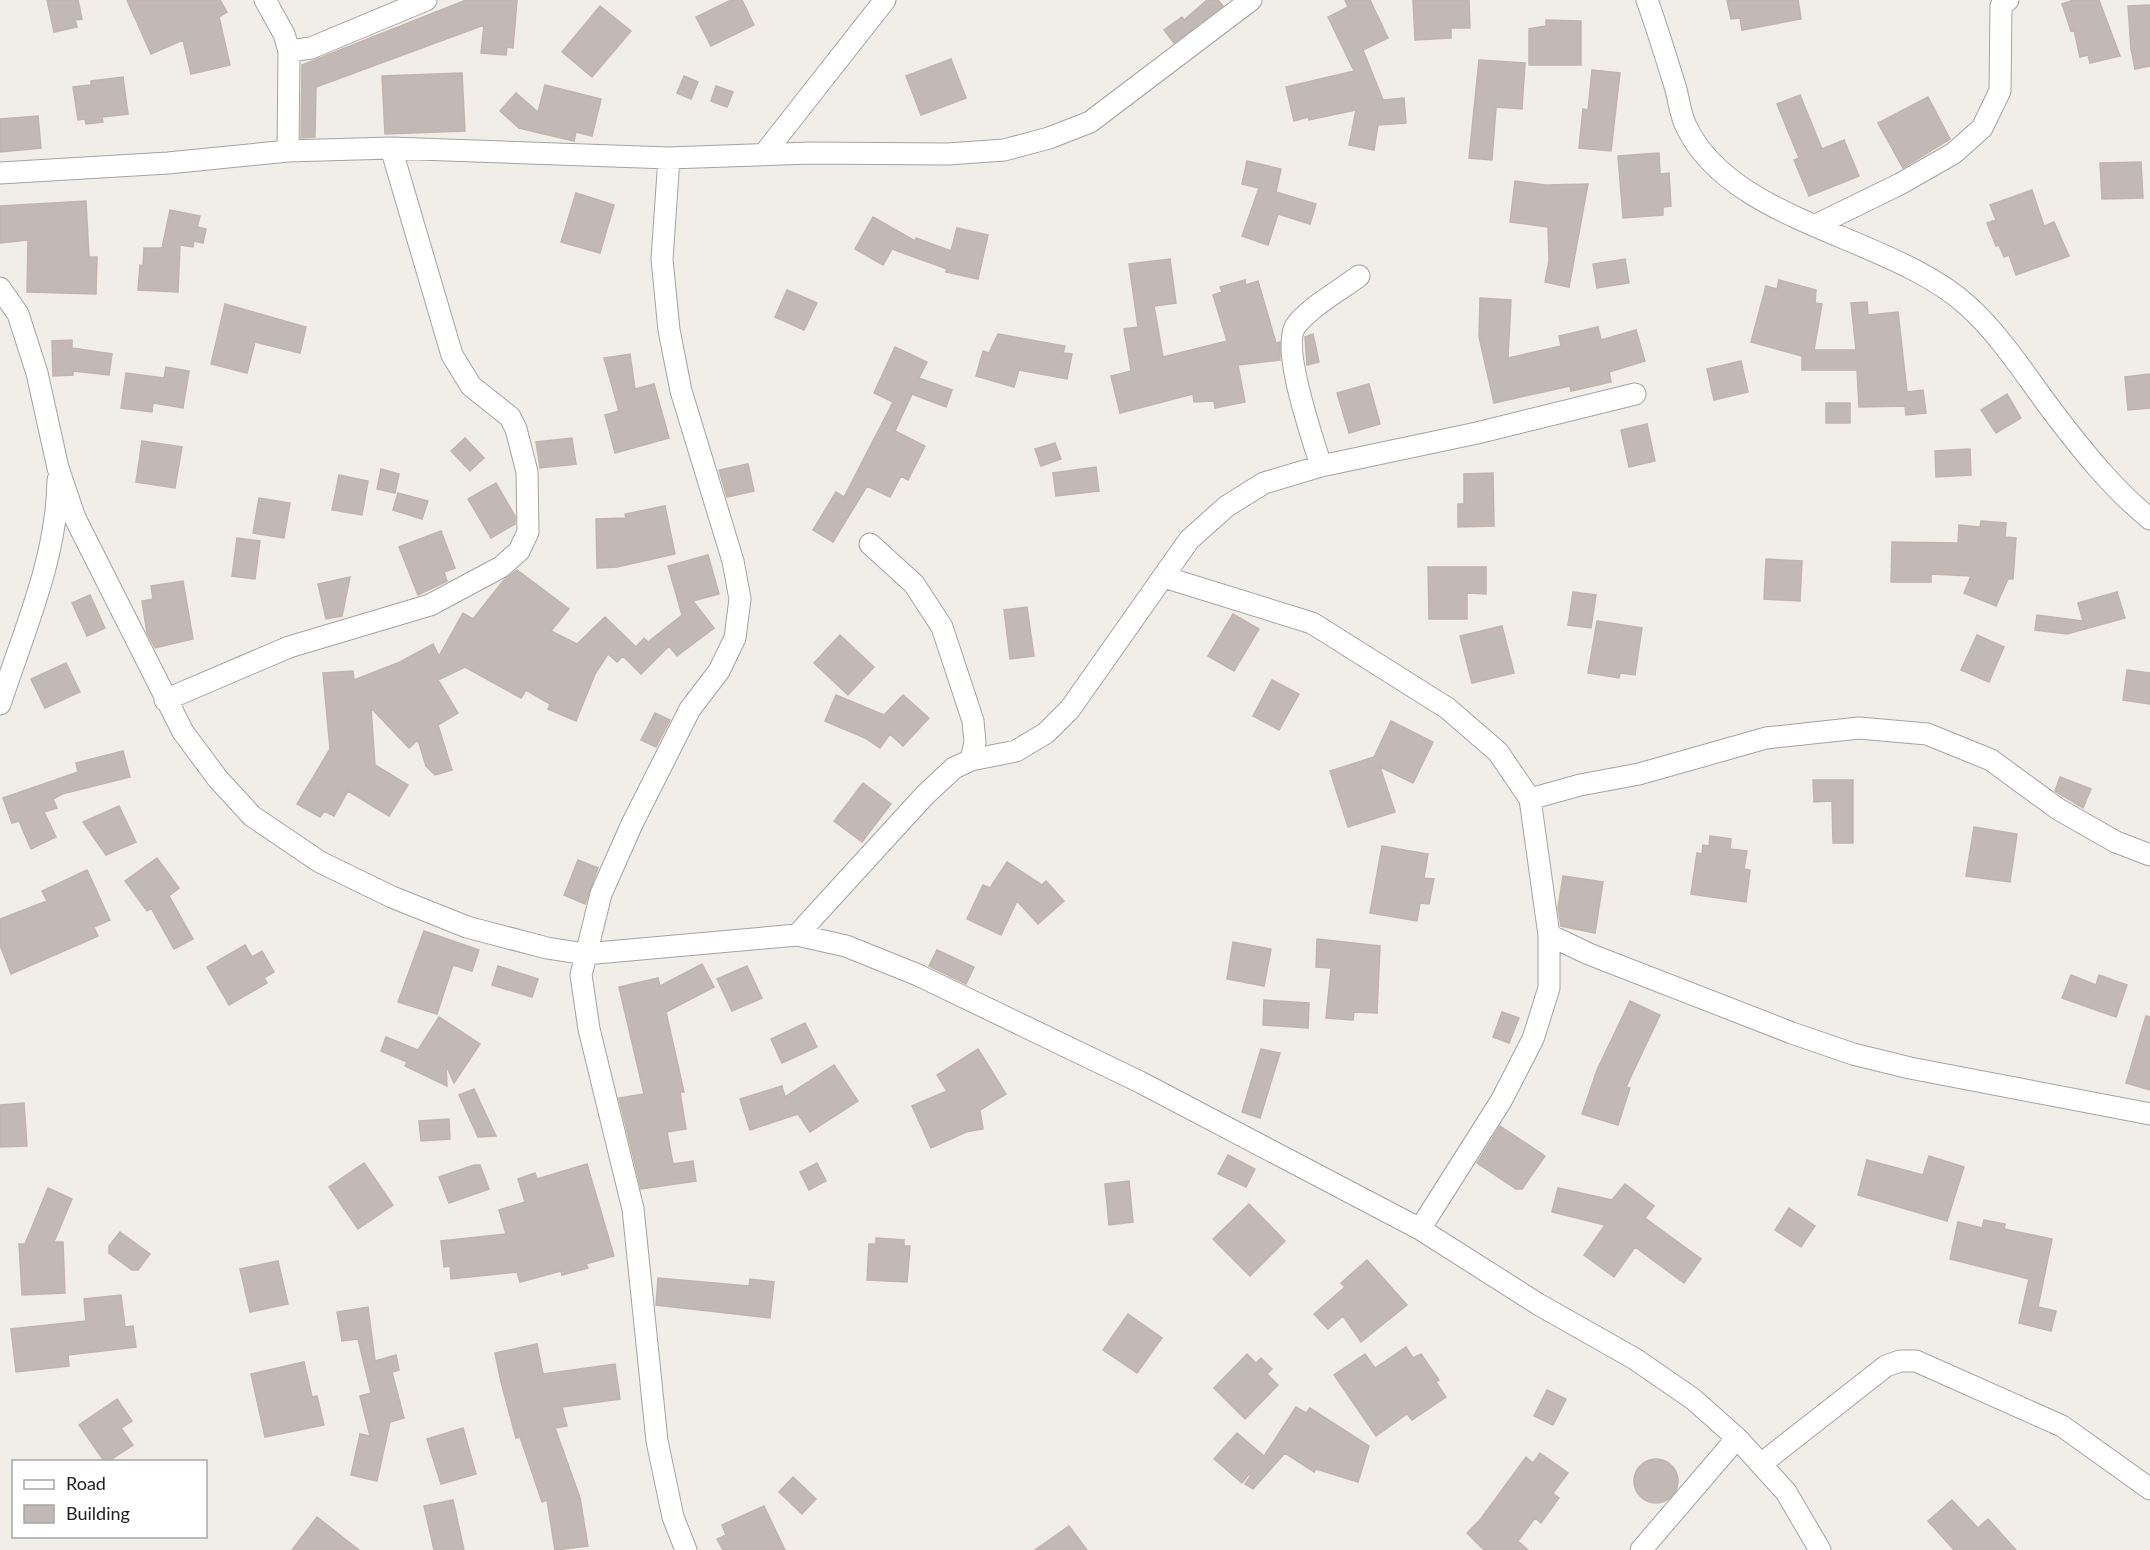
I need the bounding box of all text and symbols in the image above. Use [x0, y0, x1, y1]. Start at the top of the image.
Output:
legend [12, 1460, 207, 1538]
text: Road [66, 1472, 106, 1494]
text: Building [66, 1502, 130, 1524]

